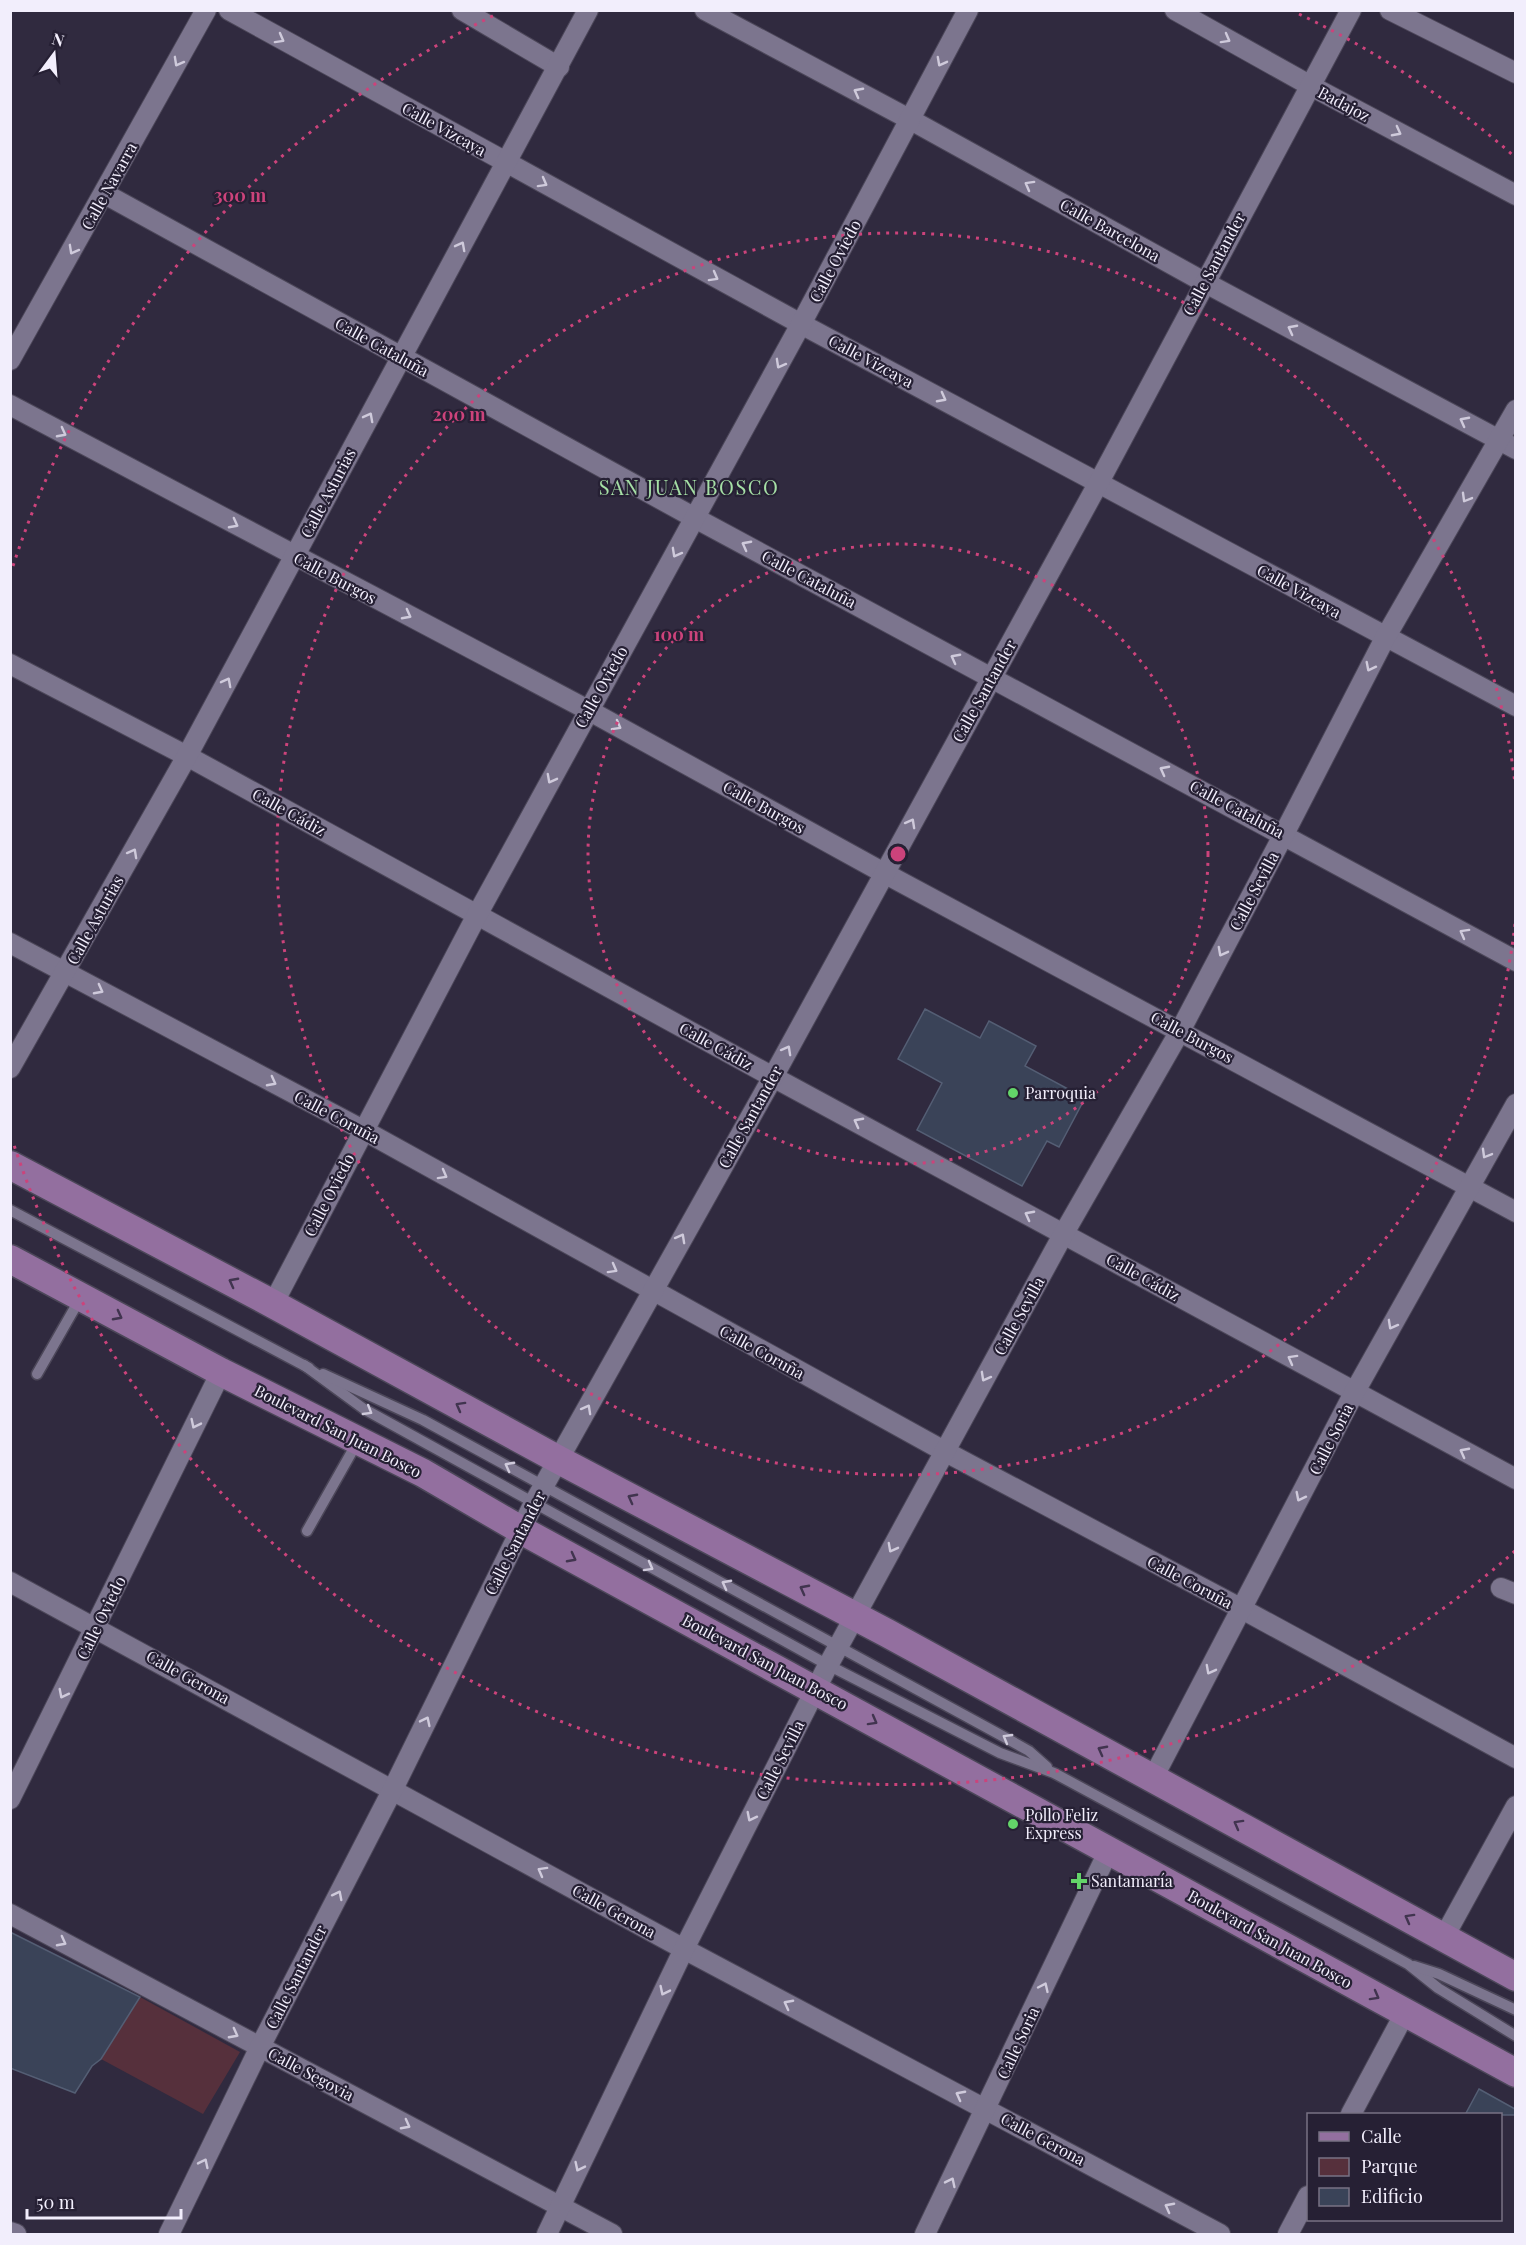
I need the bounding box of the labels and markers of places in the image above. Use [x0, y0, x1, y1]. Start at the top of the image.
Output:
centre of rings [888, 844, 908, 864]
place label: Parroquia [1025, 1082, 1096, 1103]
marker: Parroquia [1006, 1086, 1020, 1100]
place label: Pollo Feliz Express [1025, 1804, 1099, 1843]
marker: Pollo Feliz Express [1006, 1817, 1020, 1831]
place label: Santamaría [1091, 1870, 1173, 1891]
marker: Santamaría [1072, 1874, 1086, 1888]

